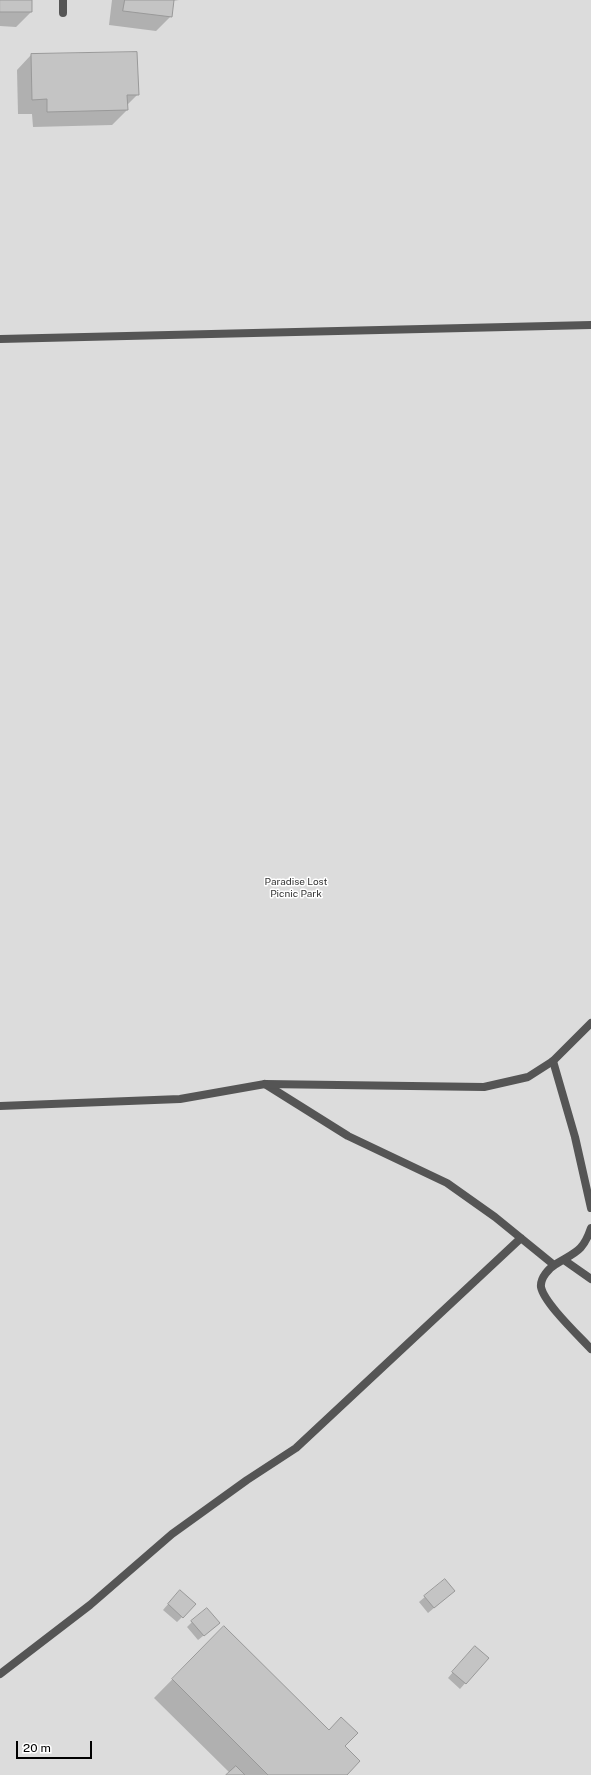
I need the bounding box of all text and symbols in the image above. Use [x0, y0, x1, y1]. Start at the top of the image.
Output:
park label: Paradise Lost Picnic Park [265, 876, 327, 900]
scale bar [18, 1733, 94, 1759]
text: 20 m [23, 1741, 51, 1755]

